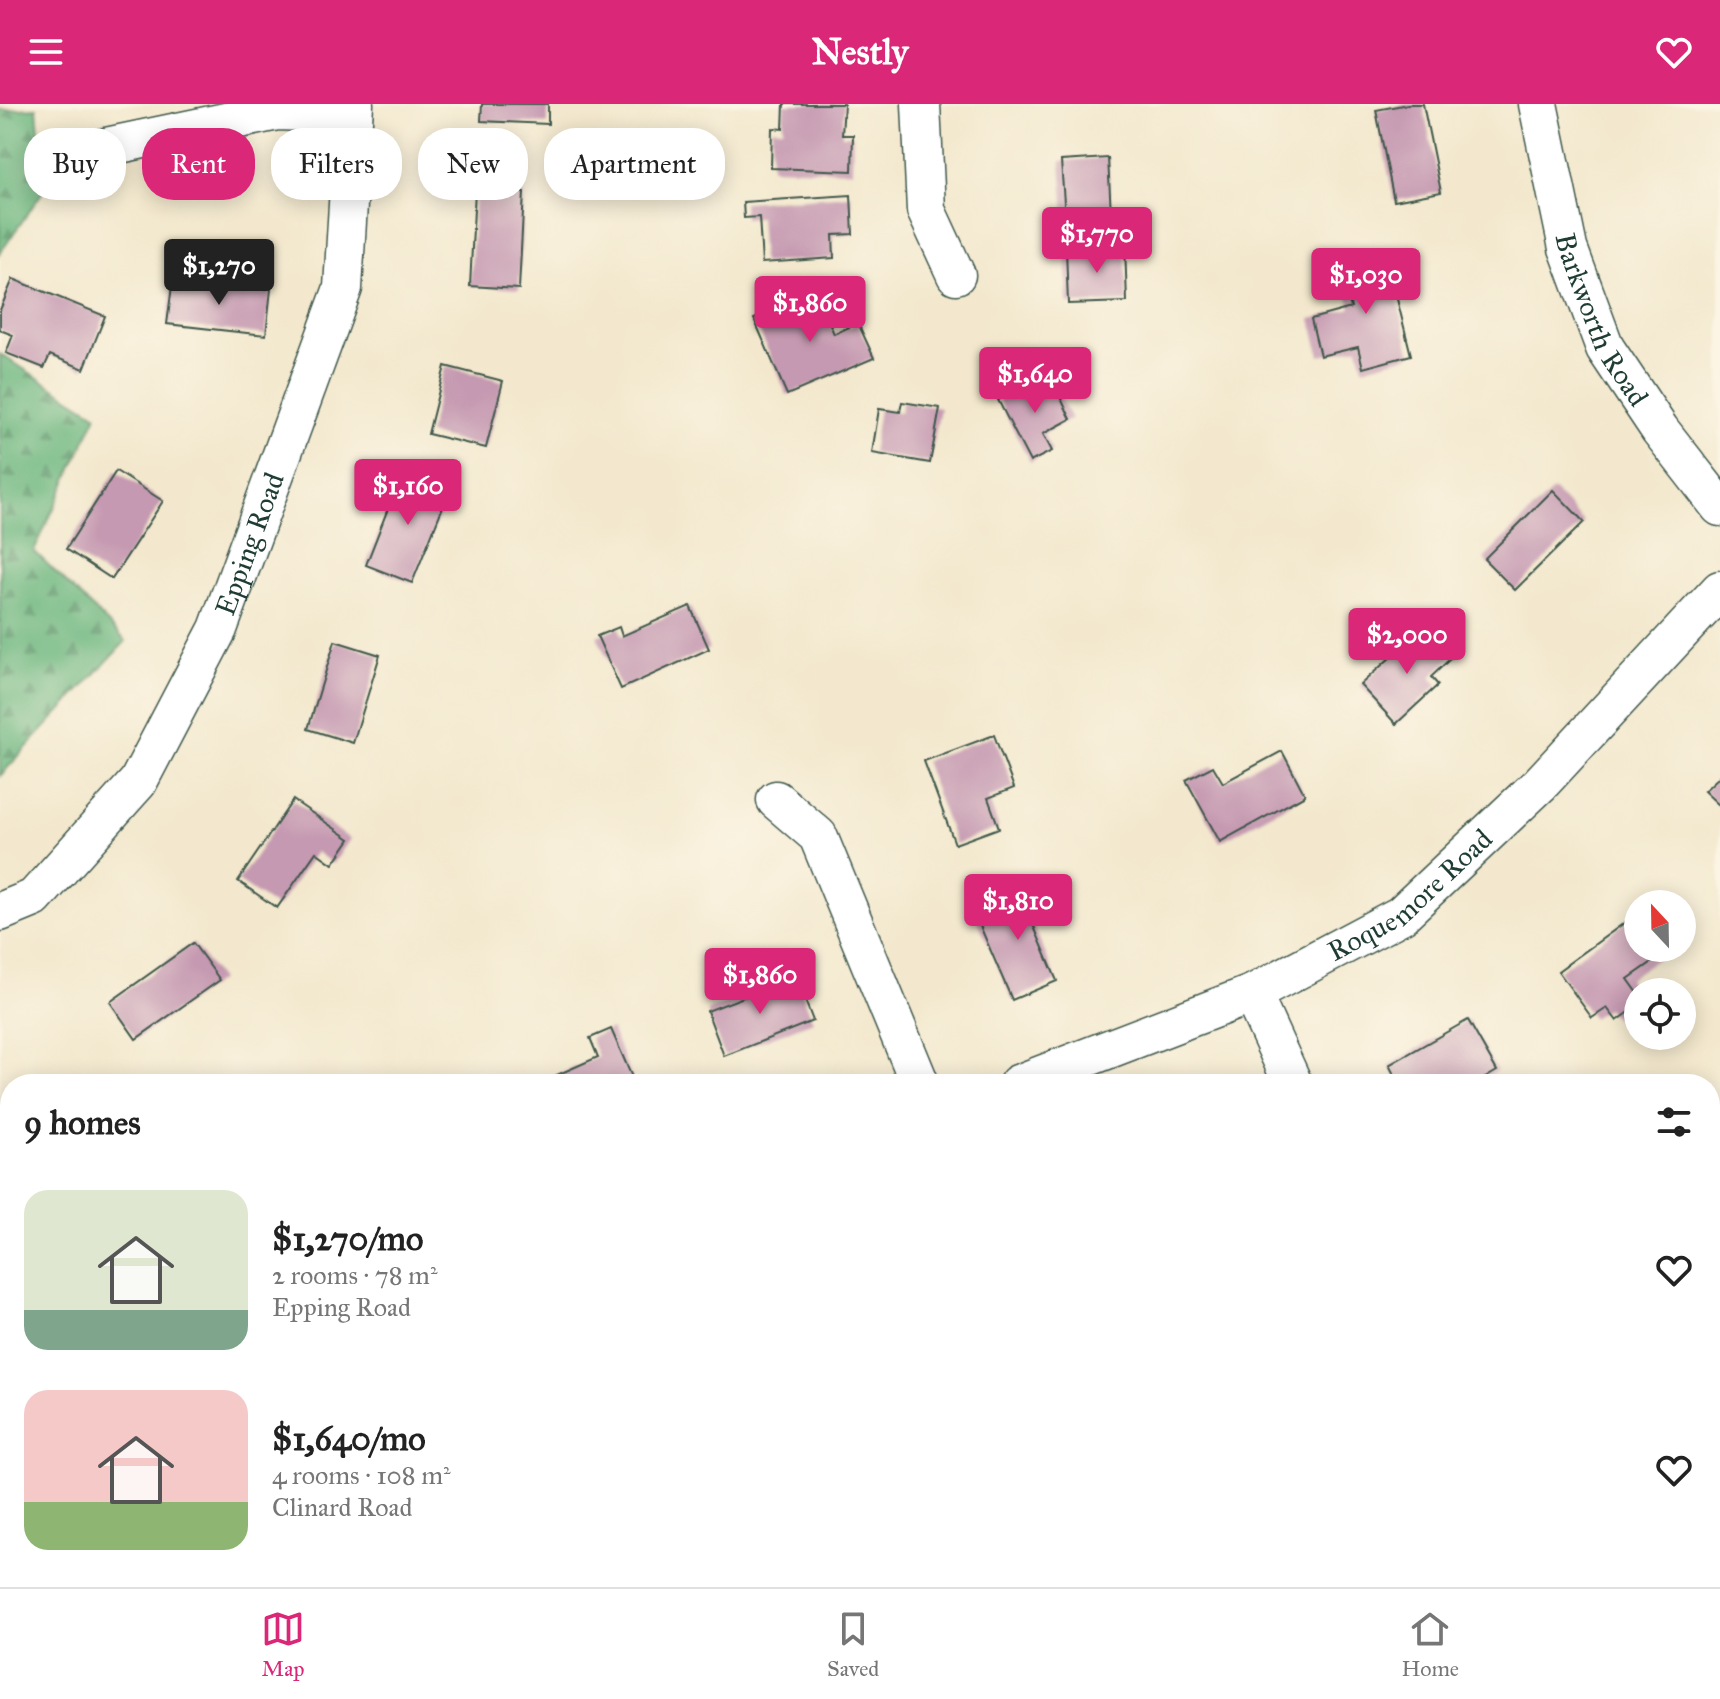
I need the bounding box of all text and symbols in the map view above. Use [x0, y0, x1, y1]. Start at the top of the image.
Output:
icon: menu [24, 30, 68, 74]
text: Nestly [812, 30, 908, 74]
icon: heart [1652, 30, 1696, 74]
chip: Buy [24, 128, 126, 200]
chip: Rent [142, 128, 255, 200]
chip: Filters [271, 128, 402, 200]
chip: New [418, 128, 528, 200]
chip: Apartment [544, 128, 725, 200]
pin: $1,770 [1032, 207, 1162, 275]
text: $1,770 [1060, 217, 1134, 249]
street label: Barkworth Road [1548, 230, 1656, 413]
pin: $1,270 [154, 239, 284, 307]
pin: $1,030 [1301, 248, 1431, 316]
text: $1,270 [182, 249, 256, 281]
text: $1,030 [1329, 258, 1403, 290]
pin: $1,860 [745, 276, 875, 344]
text: $1,860 [773, 286, 847, 318]
pin: $1,640 [970, 347, 1100, 415]
text: $1,640 [997, 357, 1073, 389]
pin: $1,160 [343, 459, 473, 527]
street label: Epping Road [207, 467, 291, 620]
text: $1,160 [372, 469, 444, 501]
pin: $2,000 [1342, 608, 1472, 676]
text: $2,000 [1366, 618, 1448, 650]
street label: Roquemore Road [1321, 821, 1499, 968]
pin: $1,810 [953, 874, 1083, 942]
text: $1,810 [982, 884, 1054, 916]
north arrow [1624, 890, 1696, 962]
map controls [1624, 890, 1696, 1050]
pin: $1,860 [695, 948, 825, 1016]
text: $1,860 [723, 958, 797, 990]
button: locate [1624, 978, 1696, 1050]
icon: filters [1652, 1100, 1696, 1144]
text: 9 homes [24, 1102, 141, 1143]
text: $1,270/mo [272, 1218, 423, 1259]
icon: home [88, 1222, 184, 1318]
icon: heart [1652, 1248, 1696, 1292]
text: 2 rooms · 78 m² [272, 1259, 437, 1291]
text: Epping Road [272, 1291, 411, 1323]
text: $1,640/mo [272, 1418, 426, 1459]
icon: home [88, 1422, 184, 1518]
icon: heart [1652, 1448, 1696, 1492]
text: 4 rooms · 108 m² [272, 1459, 451, 1491]
text: Clinard Road [272, 1491, 413, 1523]
tab: Map [261, 1607, 305, 1682]
tab: Saved [827, 1607, 879, 1682]
tab: Home [1401, 1607, 1459, 1682]

